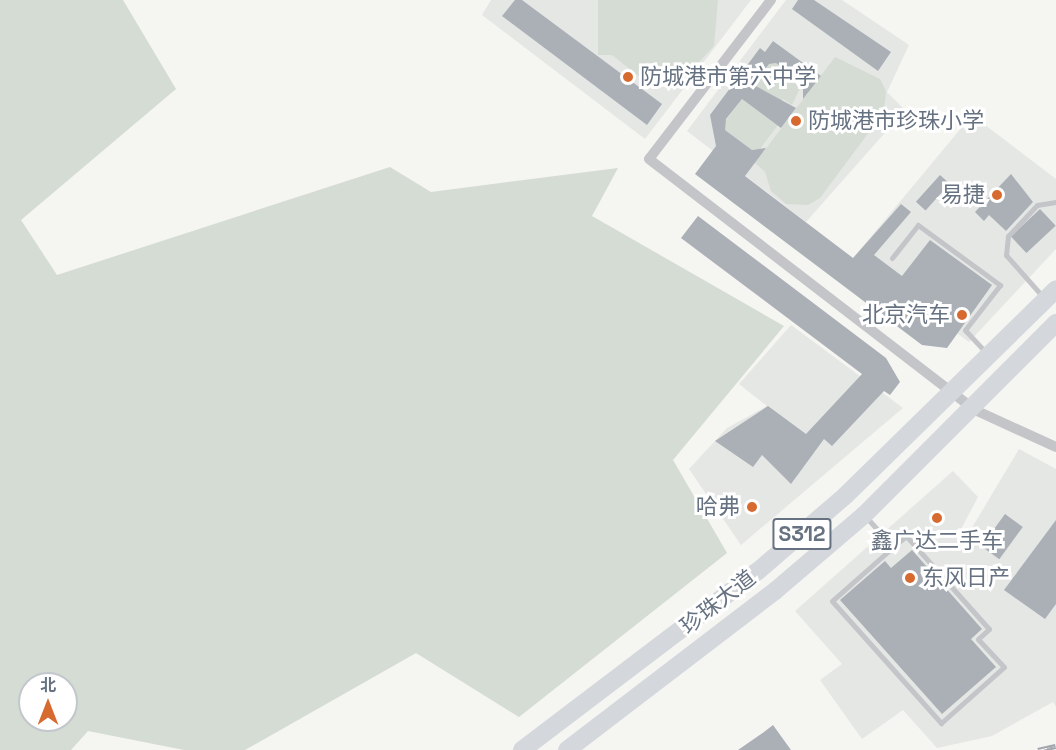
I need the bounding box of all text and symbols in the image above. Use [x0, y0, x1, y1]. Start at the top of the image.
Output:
place label: 防城港市第六中学 [640, 64, 816, 90]
marker: 防城港市第六中学 [621, 70, 635, 84]
place label: 防城港市珍珠小学 [808, 108, 984, 134]
marker: 防城港市珍珠小学 [789, 114, 803, 128]
place label: 易捷 [941, 182, 985, 208]
marker: 易捷 [990, 188, 1004, 202]
place label: 北京汽车 [862, 302, 950, 328]
marker: 北京汽车 [955, 308, 969, 322]
place label: 哈弗 [696, 494, 740, 520]
marker: 哈弗 [745, 500, 759, 514]
marker: 鑫广达二手车 [930, 511, 944, 525]
road number: S312 [772, 516, 832, 552]
place label: 鑫广达二手车 [871, 528, 1003, 554]
street label: 珍珠大道 [675, 565, 761, 639]
place label: 东风日产 [922, 565, 1010, 591]
marker: 东风日产 [903, 571, 917, 585]
north arrow [18, 672, 78, 732]
text: 北 [40, 675, 56, 696]

